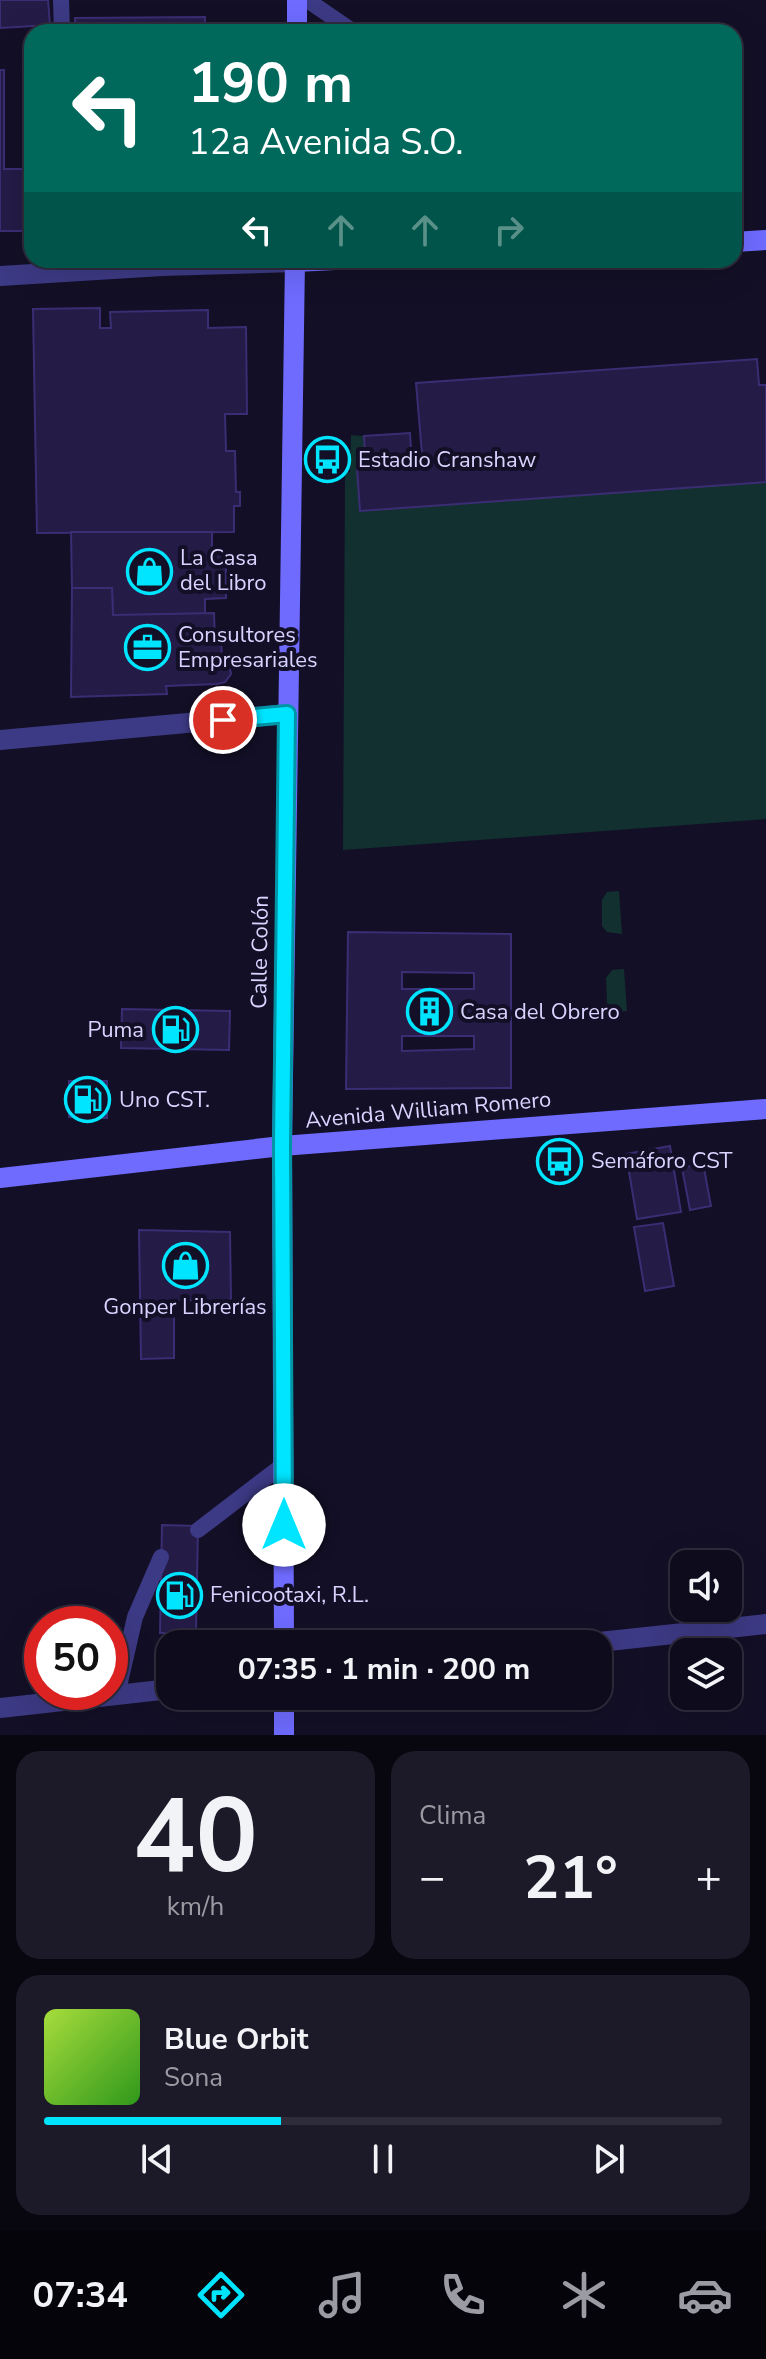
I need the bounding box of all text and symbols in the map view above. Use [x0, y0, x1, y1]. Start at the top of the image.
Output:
text: 190 m [188, 45, 353, 122]
icon: left [56, 56, 160, 160]
text: 12a Avenida S.O. [188, 118, 464, 167]
icon: left [235, 208, 279, 252]
icon: ahead [319, 208, 363, 252]
icon: ahead [403, 208, 447, 252]
icon: right [487, 208, 531, 252]
bus stop icon: Estadio Cranshaw [303, 436, 351, 484]
place label: Estadio Cranshaw [358, 445, 536, 475]
place label: La Casa del Libro [180, 543, 267, 598]
shop icon: La Casa del Libro [125, 547, 173, 595]
place label: Consultores Empresariales [178, 620, 318, 675]
office icon: Consultores Empresariales [123, 624, 171, 672]
pin [189, 686, 257, 754]
icon: arrive [201, 698, 245, 742]
street label: Calle Colón [244, 895, 276, 1009]
building icon: Casa del Obrero [405, 988, 453, 1036]
place label: Casa del Obrero [460, 997, 620, 1027]
fuel station icon: Puma [151, 1006, 199, 1054]
place label: Puma [87, 1015, 144, 1045]
fuel station icon: Uno CST. [64, 1076, 112, 1124]
street label: Avenida William Romero [304, 1084, 552, 1136]
place label: Uno CST. [119, 1085, 210, 1115]
bus stop icon: Semáforo CST [536, 1137, 584, 1185]
place label: Semáforo CST [591, 1146, 733, 1176]
shop icon: Gonper Librerías [161, 1242, 209, 1290]
place label: Gonper Librerías [103, 1292, 267, 1322]
position arrow [242, 1483, 326, 1567]
map controls [670, 1550, 742, 1710]
button: sound [670, 1550, 742, 1622]
fuel station icon: Fenicootaxi, R.L. [155, 1571, 203, 1619]
place label: Fenicootaxi, R.L. [210, 1580, 369, 1610]
speed limit sign: 50 [24, 1606, 128, 1710]
button: layers [670, 1638, 742, 1710]
text: 07:35 · 1 min · 200 m [238, 1649, 530, 1690]
text: 40 [133, 1766, 258, 1908]
text: Clima [419, 1798, 486, 1833]
text: 21° [523, 1837, 618, 1919]
text: − [419, 1848, 445, 1908]
text: + [696, 1848, 722, 1908]
text: km/h [167, 1889, 224, 1924]
text: Blue Orbit [164, 2019, 308, 2060]
text: Sona [164, 2060, 223, 2095]
icon: previous [135, 2137, 179, 2181]
icon: pause [361, 2137, 405, 2181]
icon: next [587, 2137, 631, 2181]
icon: directions [193, 2267, 249, 2323]
icon: music [314, 2267, 370, 2323]
icon: phone [435, 2267, 491, 2323]
icon: climate [556, 2267, 612, 2323]
icon: car [677, 2267, 733, 2323]
text: 07:34 [33, 2271, 128, 2320]

